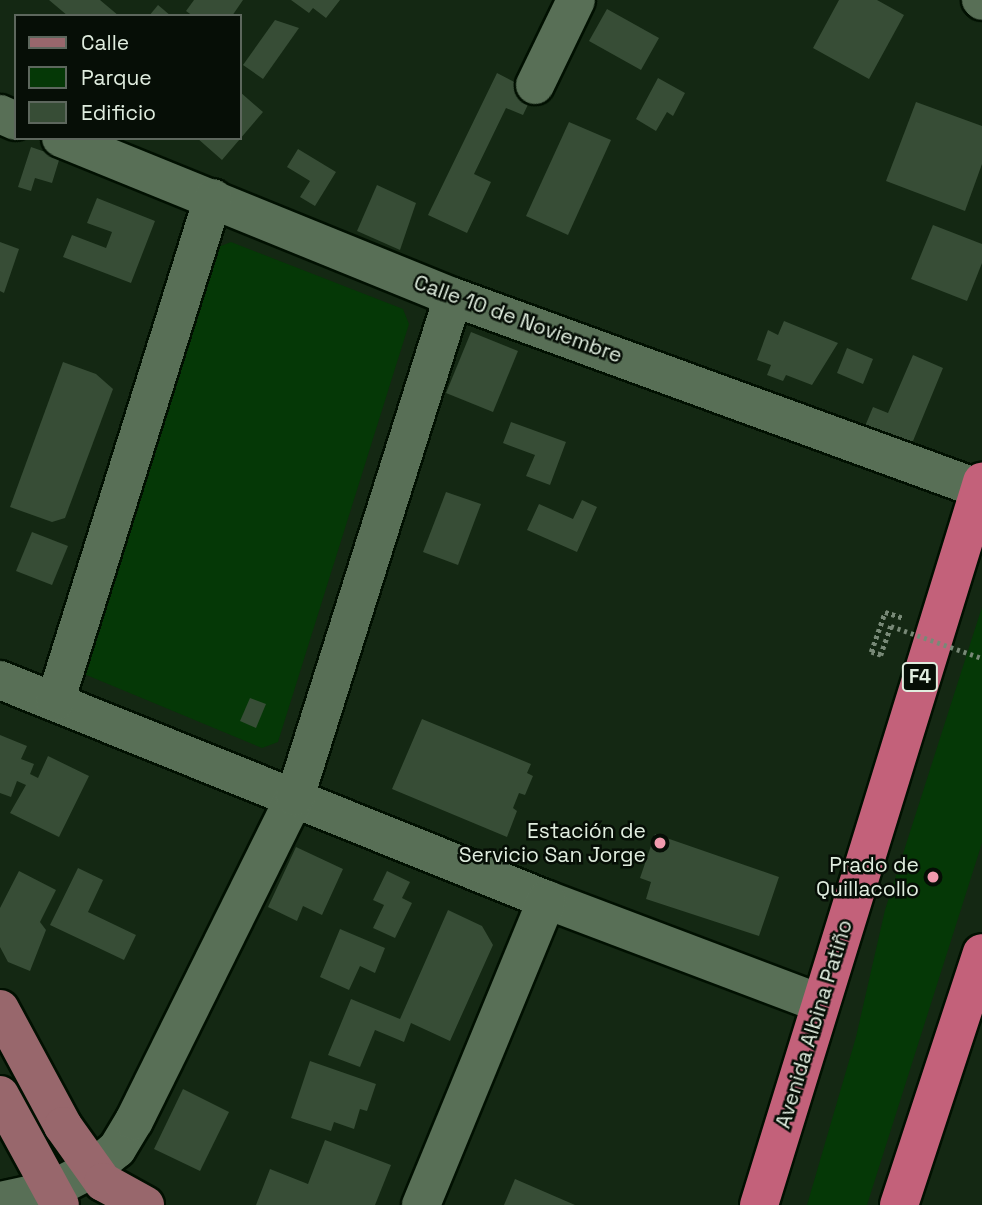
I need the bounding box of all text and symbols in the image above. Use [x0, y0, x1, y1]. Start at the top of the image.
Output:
legend [14, 14, 242, 140]
text: Calle [81, 29, 129, 56]
text: Parque [81, 64, 152, 91]
text: Edificio [81, 99, 156, 126]
street label: Calle 10 de Noviembre [411, 270, 625, 368]
road number: F4 [901, 662, 939, 692]
place label: Estación de Servicio San Jorge [459, 818, 646, 868]
marker: Estación de Servicio San Jorge [652, 835, 668, 851]
place label: Prado de Quillacollo [816, 852, 919, 902]
marker: Prado de Quillacollo [925, 869, 941, 885]
street label: Avenida Albina Patiño [770, 917, 858, 1131]

